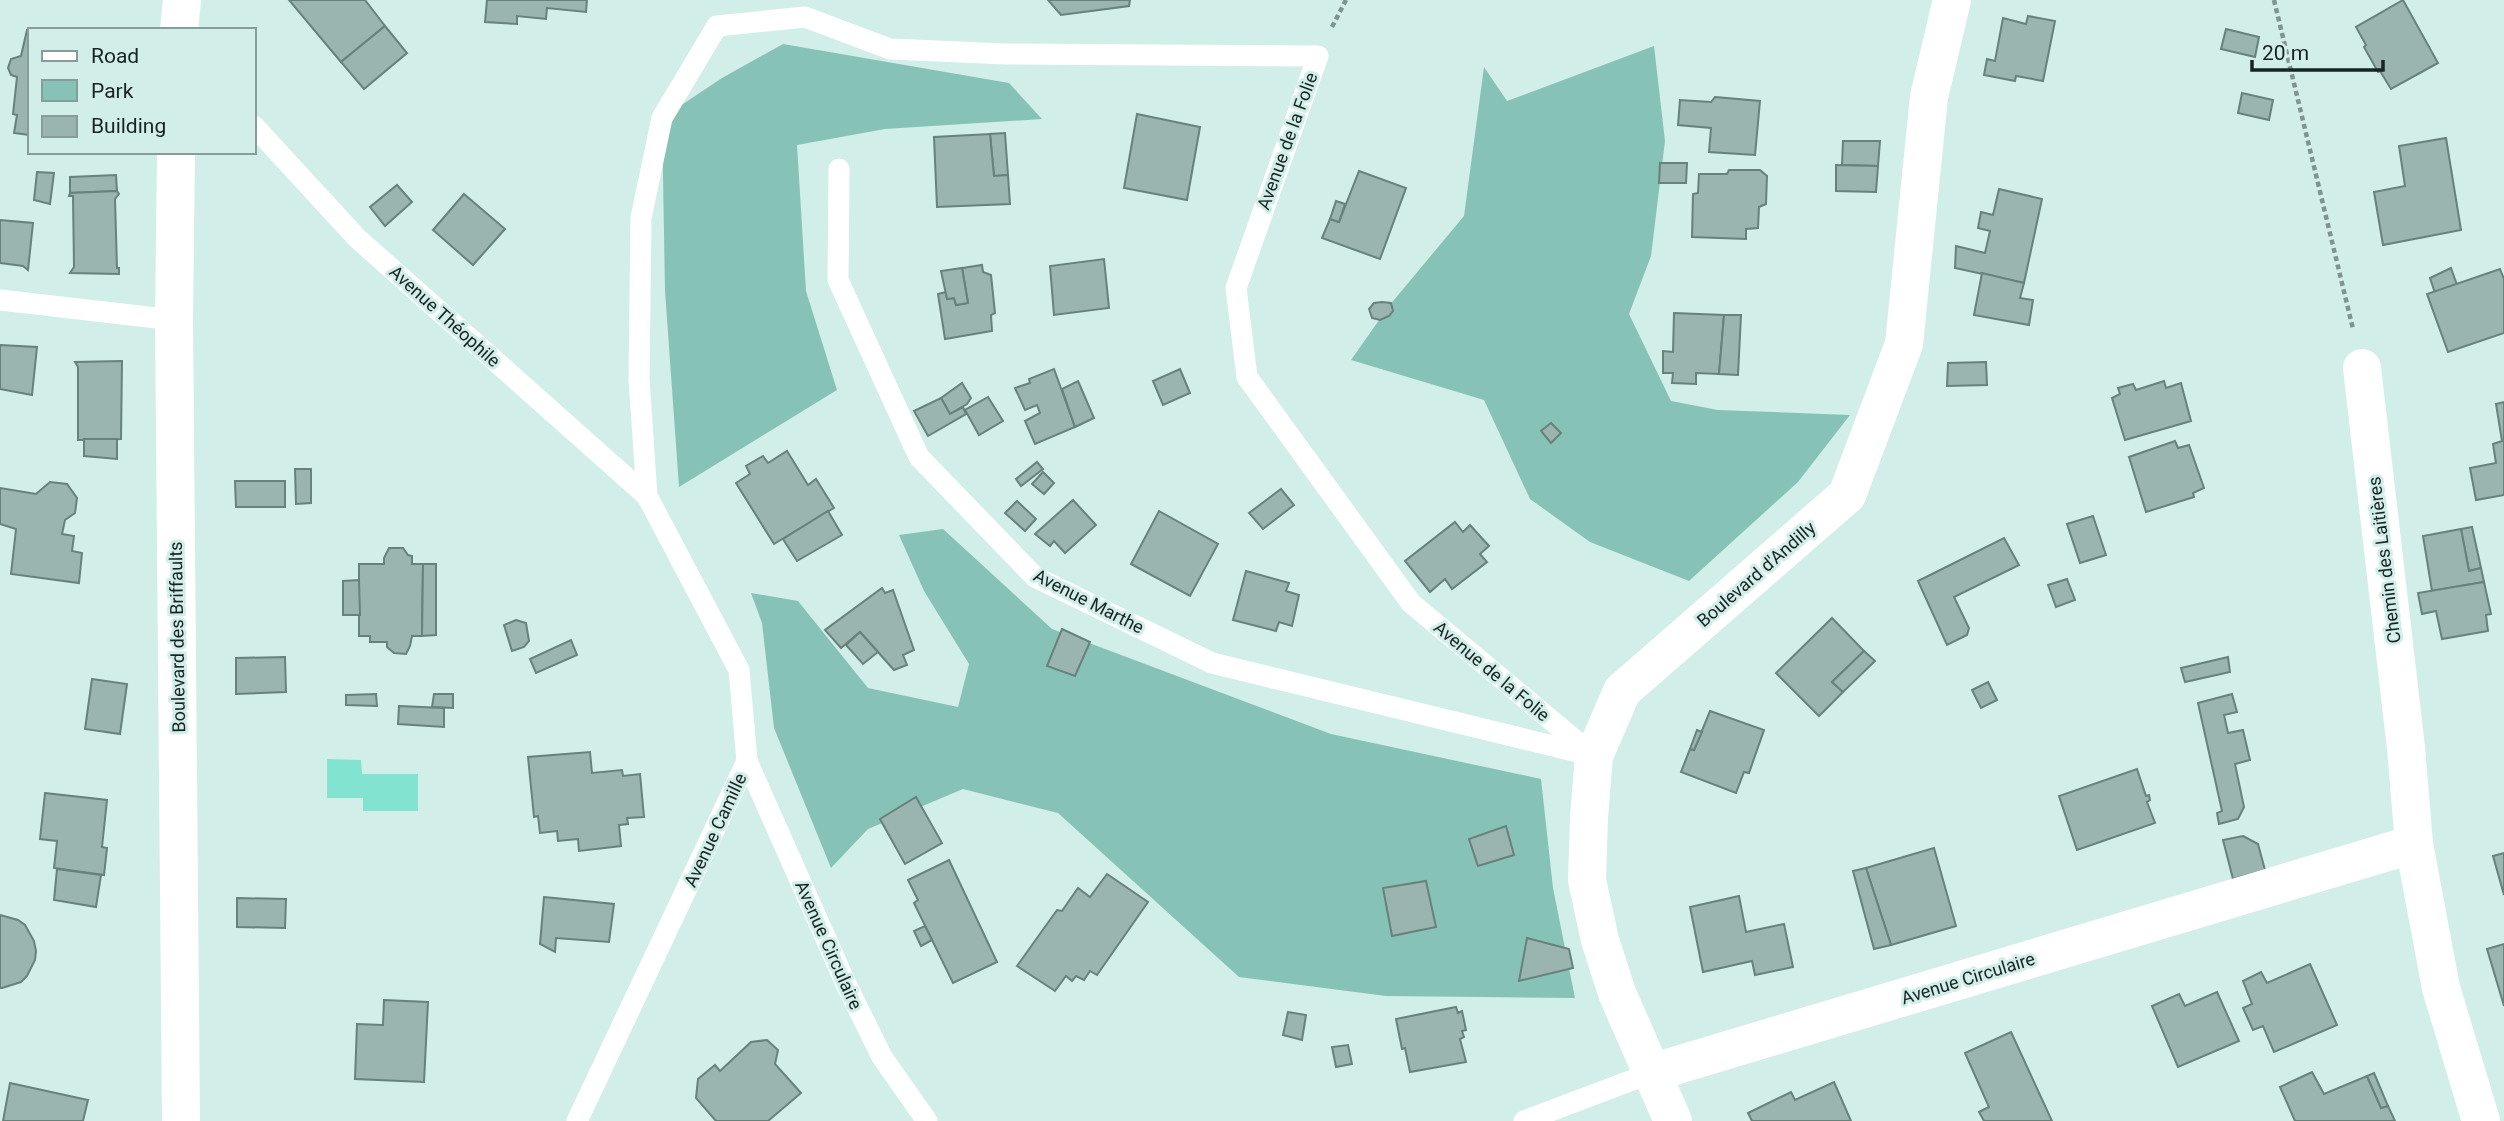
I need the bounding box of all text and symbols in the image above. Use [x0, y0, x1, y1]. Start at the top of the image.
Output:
legend [28, 28, 256, 154]
scale bar [2252, 28, 2383, 72]
text: 20 m [2262, 41, 2309, 65]
text: Road [91, 44, 139, 68]
street label: Avenue de la Folie [1252, 70, 1322, 212]
text: Park [91, 79, 134, 103]
text: Building [91, 114, 166, 138]
street label: Avenue Théophile [385, 261, 505, 371]
street label: Chemin des Laitières [2363, 476, 2405, 644]
street label: Boulevard d'Andilly [1693, 517, 1820, 631]
street label: Boulevard des Briffaults [165, 541, 189, 733]
street label: Avenue Marthe [1030, 564, 1148, 638]
street label: Avenue de la Folie [1430, 617, 1554, 725]
street label: Avenue Camille [679, 770, 751, 890]
street label: Avenue Circulaire [791, 877, 867, 1013]
street label: Avenue Circulaire [1899, 948, 2037, 1008]

